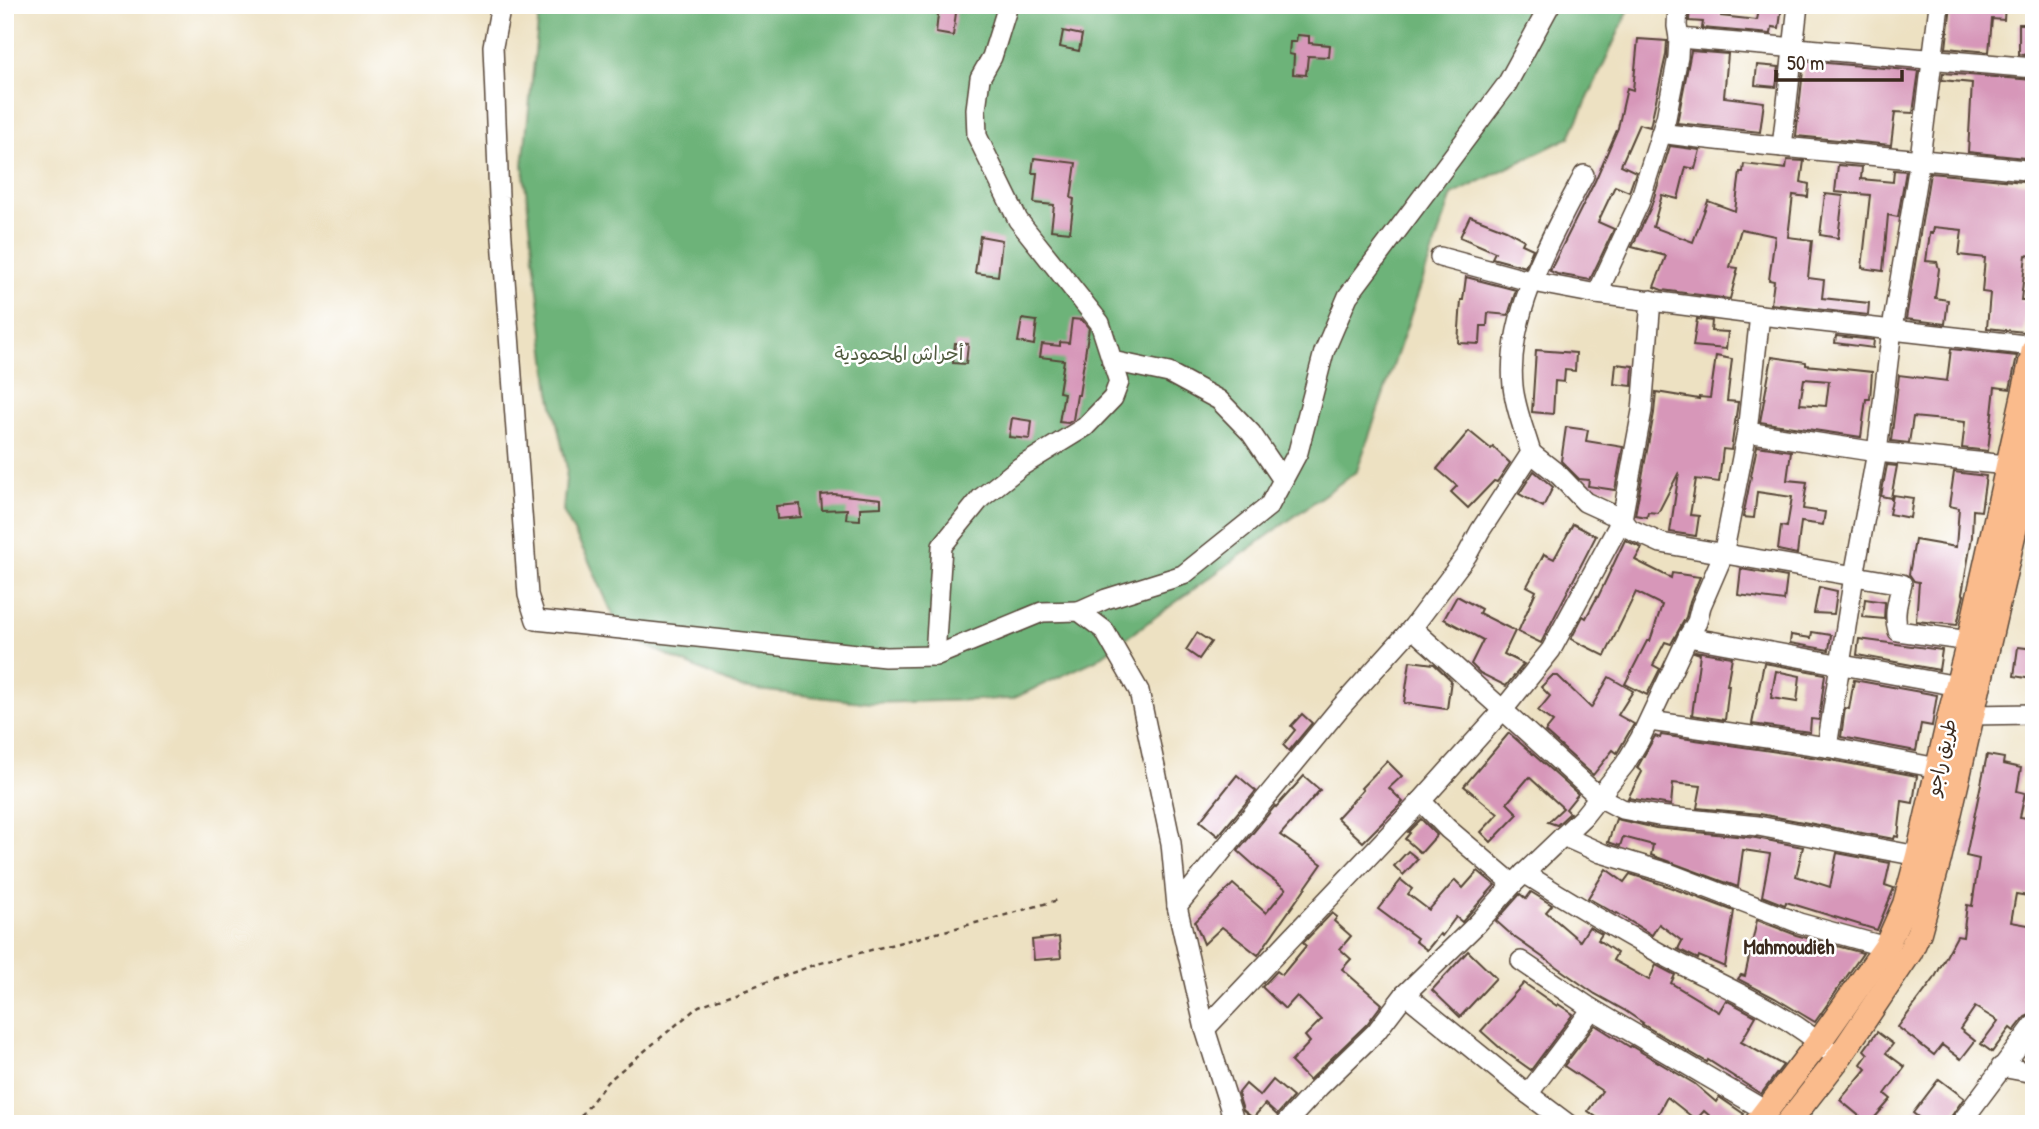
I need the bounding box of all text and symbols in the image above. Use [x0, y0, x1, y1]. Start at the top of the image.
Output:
scale bar [1776, 38, 1902, 82]
text: 50 m [1787, 48, 1824, 77]
park label: أحراش المحمودية [835, 340, 964, 366]
street label: طريق راجو [1919, 716, 1962, 800]
district label: Mahmoudieh [1744, 932, 1835, 961]

